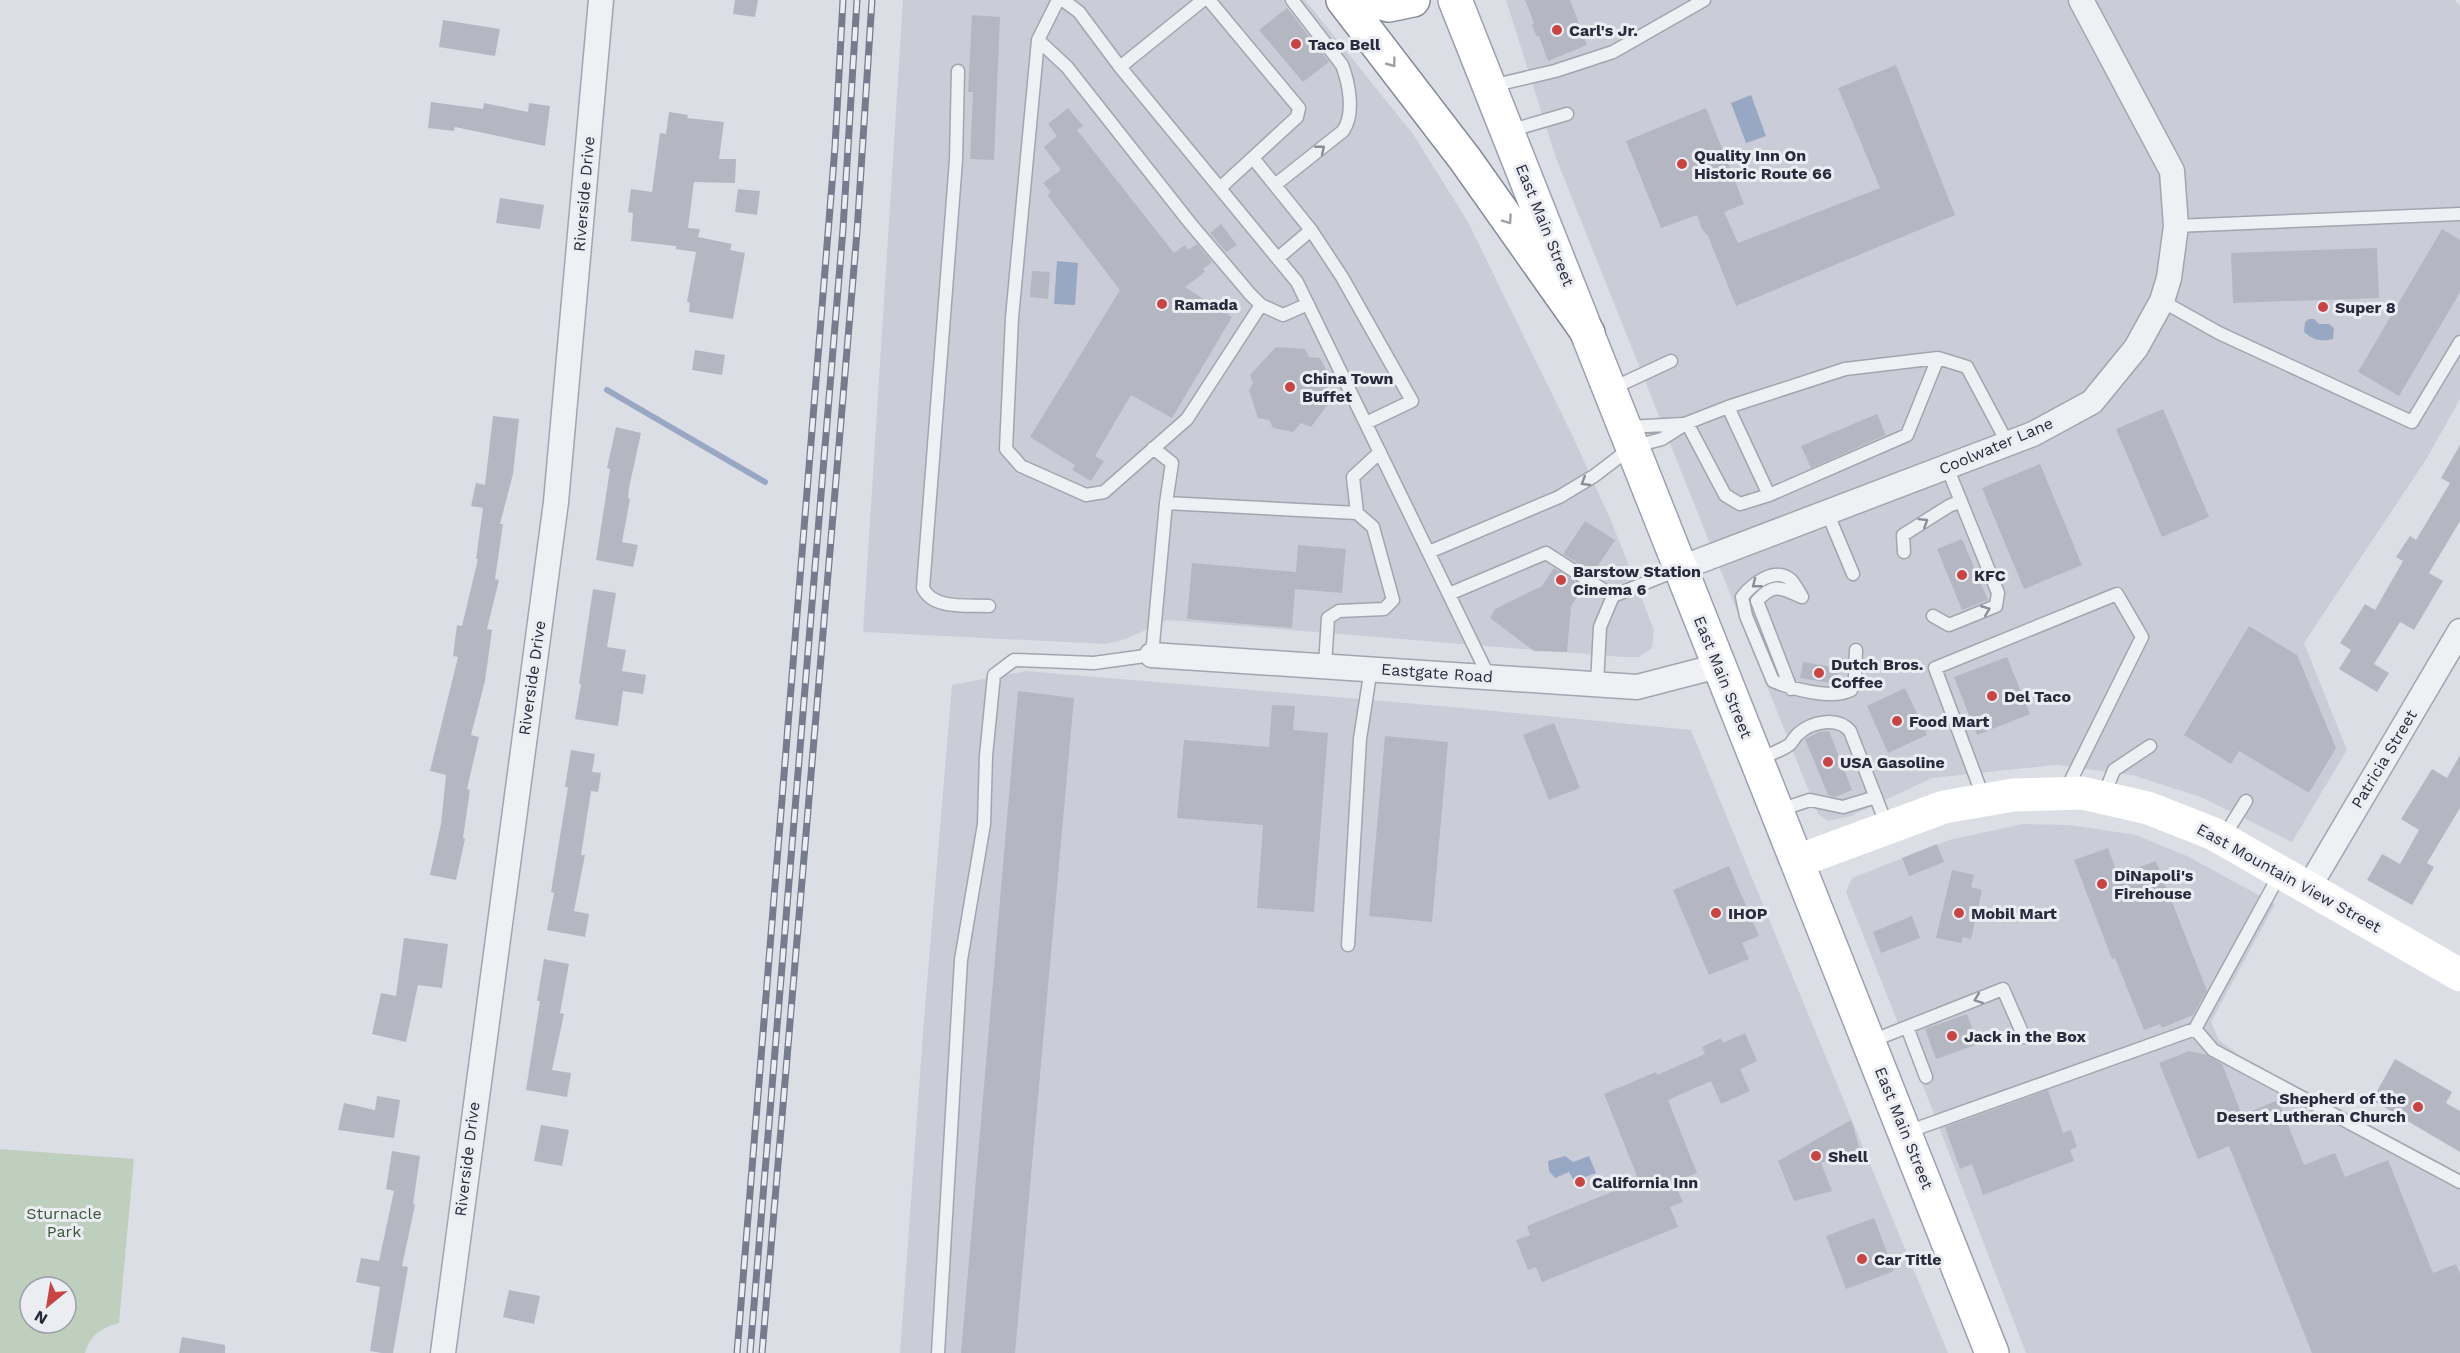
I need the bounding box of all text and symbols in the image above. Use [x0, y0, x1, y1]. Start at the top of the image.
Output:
place label: Carl's Jr. [1569, 21, 1638, 40]
marker: Carl's Jr. [1550, 23, 1564, 37]
place label: Taco Bell [1308, 35, 1381, 54]
marker: Taco Bell [1289, 37, 1303, 51]
one-way arrow [1385, 56, 1396, 67]
street label: Riverside Drive [569, 136, 599, 252]
one-way arrow [1314, 145, 1325, 156]
place label: Quality Inn On Historic Route 66 [1694, 146, 1832, 183]
marker: Quality Inn On Historic Route 66 [1675, 157, 1689, 171]
street label: East Main Street [1512, 161, 1578, 289]
one-way arrow [1501, 213, 1512, 224]
place label: Ramada [1174, 295, 1239, 314]
marker: Ramada [1155, 297, 1169, 311]
place label: Super 8 [2335, 298, 2396, 317]
marker: Super 8 [2316, 300, 2330, 314]
place label: China Town Buffet [1302, 369, 1394, 406]
marker: China Town Buffet [1283, 380, 1297, 394]
street label: Coolwater Lane [1936, 413, 2056, 479]
one-way arrow [1581, 474, 1591, 486]
one-way arrow [1918, 517, 1928, 529]
place label: Barstow Station Cinema 6 [1573, 562, 1701, 599]
place label: KFC [1974, 566, 2006, 585]
marker: KFC [1955, 568, 1969, 582]
marker: Barstow Station Cinema 6 [1554, 573, 1568, 587]
one-way arrow [1751, 577, 1762, 588]
one-way arrow [1980, 605, 1991, 617]
street label: East Main Street [1690, 613, 1756, 741]
street label: Riverside Drive [515, 619, 549, 737]
place label: Dutch Bros. Coffee [1831, 655, 1923, 692]
street label: Eastgate Road [1380, 660, 1494, 686]
marker: Dutch Bros. Coffee [1812, 666, 1826, 680]
place label: Del Taco [2004, 687, 2071, 706]
marker: Del Taco [1985, 689, 1999, 703]
street label: Patricia Street [2347, 706, 2421, 812]
place label: Food Mart [1909, 712, 1989, 731]
marker: Food Mart [1890, 714, 1904, 728]
place label: USA Gasoline [1840, 753, 1945, 772]
marker: USA Gasoline [1821, 755, 1835, 769]
street label: East Mountain View Street [2194, 819, 2385, 937]
place label: DiNapoli's Firehouse [2114, 866, 2194, 903]
marker: DiNapoli's Firehouse [2095, 877, 2109, 891]
place label: IHOP [1728, 904, 1768, 923]
place label: Mobil Mart [1971, 904, 2057, 923]
marker: IHOP [1709, 906, 1723, 920]
marker: Mobil Mart [1952, 906, 1966, 920]
one-way arrow [1973, 992, 1983, 1005]
place label: Jack in the Box [1964, 1027, 2086, 1046]
marker: Jack in the Box [1945, 1029, 1959, 1043]
street label: East Main Street [1871, 1064, 1937, 1192]
place label: Shepherd of the Desert Lutheran Church [2216, 1089, 2406, 1126]
street label: Riverside Drive [451, 1100, 483, 1218]
marker: Shepherd of the Desert Lutheran Church [2411, 1100, 2425, 1114]
place label: Shell [1828, 1147, 1869, 1166]
marker: Shell [1809, 1149, 1823, 1163]
place label: California Inn [1592, 1173, 1698, 1192]
marker: California Inn [1573, 1175, 1587, 1189]
park label: Sturnacle Park [26, 1204, 102, 1241]
place label: Car Title [1874, 1250, 1941, 1269]
marker: Car Title [1855, 1252, 1869, 1266]
north arrow [18, 1275, 78, 1335]
text: N [31, 1306, 51, 1329]

